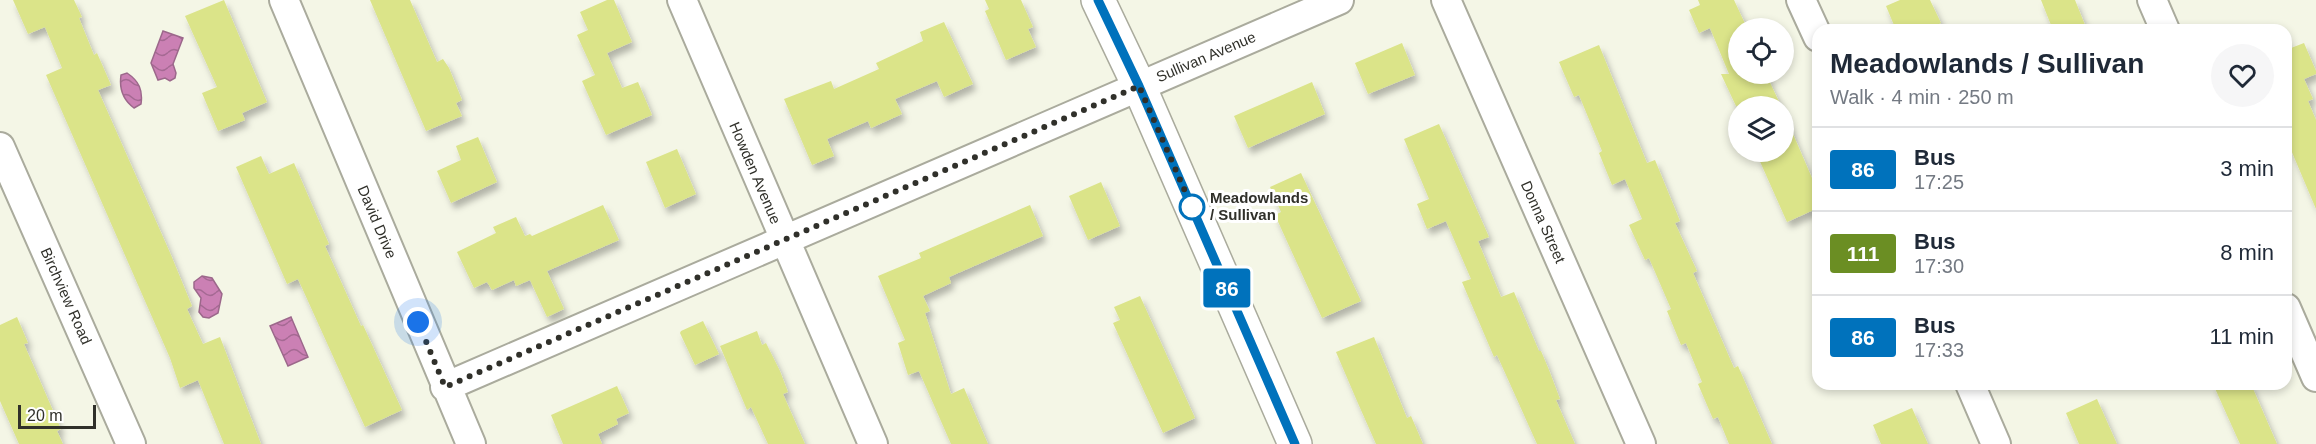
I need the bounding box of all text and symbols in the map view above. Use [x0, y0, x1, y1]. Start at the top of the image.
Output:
map controls [1728, 18, 1794, 162]
button: locate [1728, 18, 1794, 84]
street label: Sullivan Avenue [1153, 28, 1258, 85]
button: heart [2211, 44, 2274, 107]
text: Meadowlands / Sullivan [1830, 48, 2144, 79]
text: Walk · 4 min · 250 m [1830, 86, 2014, 108]
button: layers [1728, 96, 1794, 162]
street label: Howden Avenue [726, 119, 785, 226]
text: Bus [1914, 145, 1956, 170]
text: 3 min [2220, 156, 2274, 181]
text: 86 [1851, 158, 1875, 181]
text: 17:25 [1914, 171, 1964, 193]
street label: Donna Street [1518, 178, 1570, 266]
street label: David Drive [354, 183, 400, 261]
place label: Meadowlands / Sullivan [1210, 189, 1308, 223]
marker: Meadowlands / Sullivan [1179, 194, 1205, 220]
text: Bus [1914, 229, 1956, 254]
text: 8 min [2220, 240, 2274, 265]
text: 111 [1847, 242, 1879, 265]
street label: Birchview Road [37, 245, 95, 347]
text: 17:30 [1914, 255, 1964, 277]
line badge: 86 [1200, 268, 1254, 308]
text: 86 [1215, 277, 1239, 300]
your location [403, 307, 433, 337]
text: Bus [1914, 313, 1956, 338]
text: 11 min [2210, 324, 2274, 349]
text: 86 [1851, 326, 1875, 349]
text: 17:33 [1914, 339, 1964, 361]
scale bar [18, 402, 96, 430]
text: 20 m [27, 407, 63, 424]

